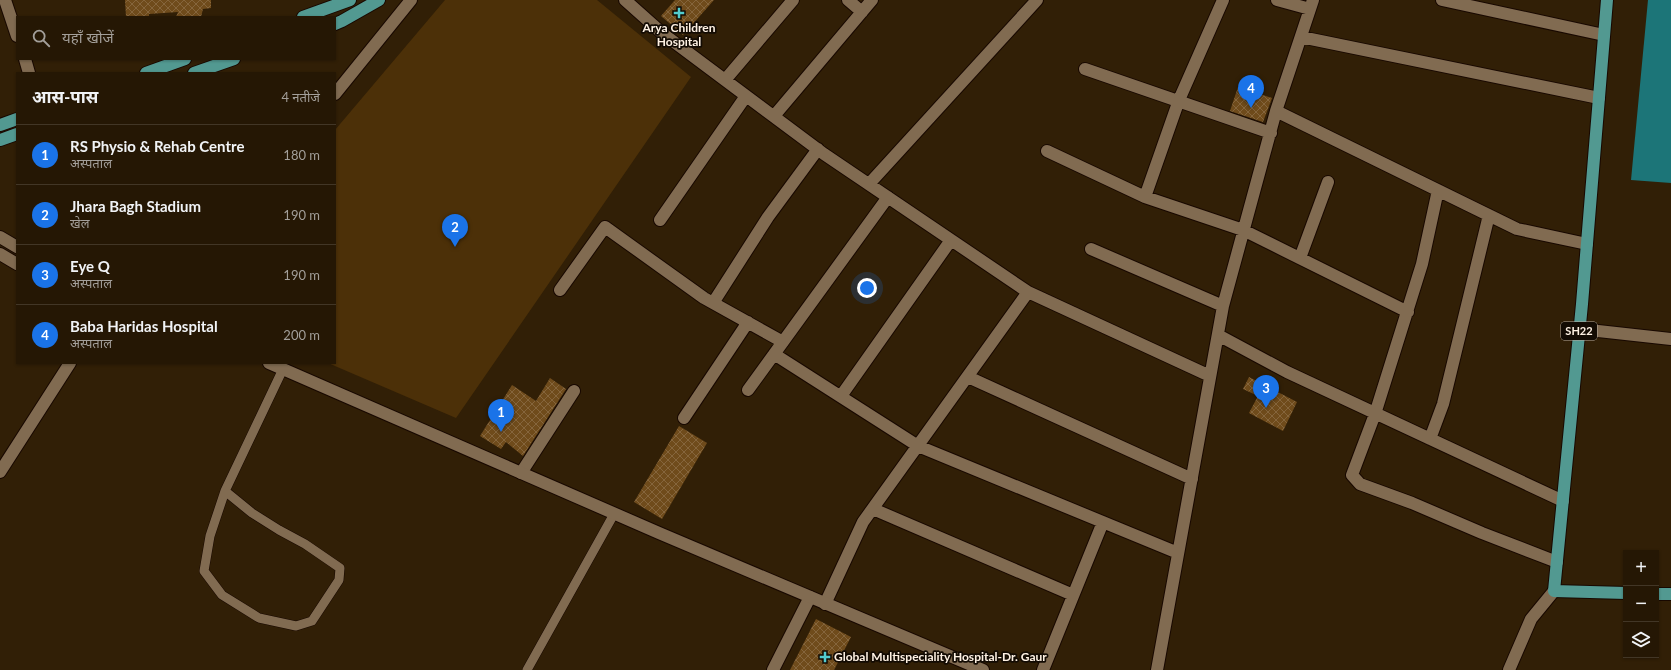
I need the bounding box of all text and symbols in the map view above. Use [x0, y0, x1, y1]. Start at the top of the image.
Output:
marker: Arya Children Hospital [673, 7, 685, 19]
search box [16, 16, 336, 60]
place label: Arya Children Hospital [641, 20, 716, 49]
icon: search [30, 27, 52, 49]
text: यहाँ खोजें [62, 28, 114, 46]
pin: 4 [1238, 75, 1264, 108]
text: आस-पास [32, 86, 98, 107]
text: 4 नतीजे [281, 89, 320, 105]
text: RS Physio & Rehab Centre [70, 137, 244, 155]
text: 1 [41, 147, 49, 163]
text: 180 m [283, 147, 320, 163]
text: अस्पताल [70, 155, 112, 171]
text: Jhara Bagh Stadium [70, 197, 201, 215]
text: 2 [41, 207, 49, 223]
text: 190 m [283, 207, 320, 223]
pin: 2 [442, 214, 468, 247]
text: खेल [70, 215, 89, 231]
text: Eye Q [70, 257, 110, 275]
text: 3 [41, 267, 49, 283]
text: 190 m [283, 267, 320, 283]
text: अस्पताल [70, 275, 112, 291]
your location [857, 278, 877, 298]
text: Baba Haridas Hospital [70, 317, 218, 335]
road number: SH22 [1561, 322, 1597, 340]
text: 4 [41, 327, 49, 343]
text: 200 m [283, 327, 320, 343]
text: अस्पताल [70, 335, 112, 351]
pin: 3 [1253, 375, 1279, 408]
pin: 1 [488, 399, 514, 432]
map controls [1623, 550, 1659, 658]
button: + [1623, 550, 1659, 586]
button: − [1623, 586, 1659, 622]
button: layers [1623, 622, 1659, 658]
place label: Global Multispeciality Hospital-Dr. Gaur [834, 649, 1047, 664]
marker: Global Multispeciality Hospital-Dr. Gaur [819, 651, 831, 663]

